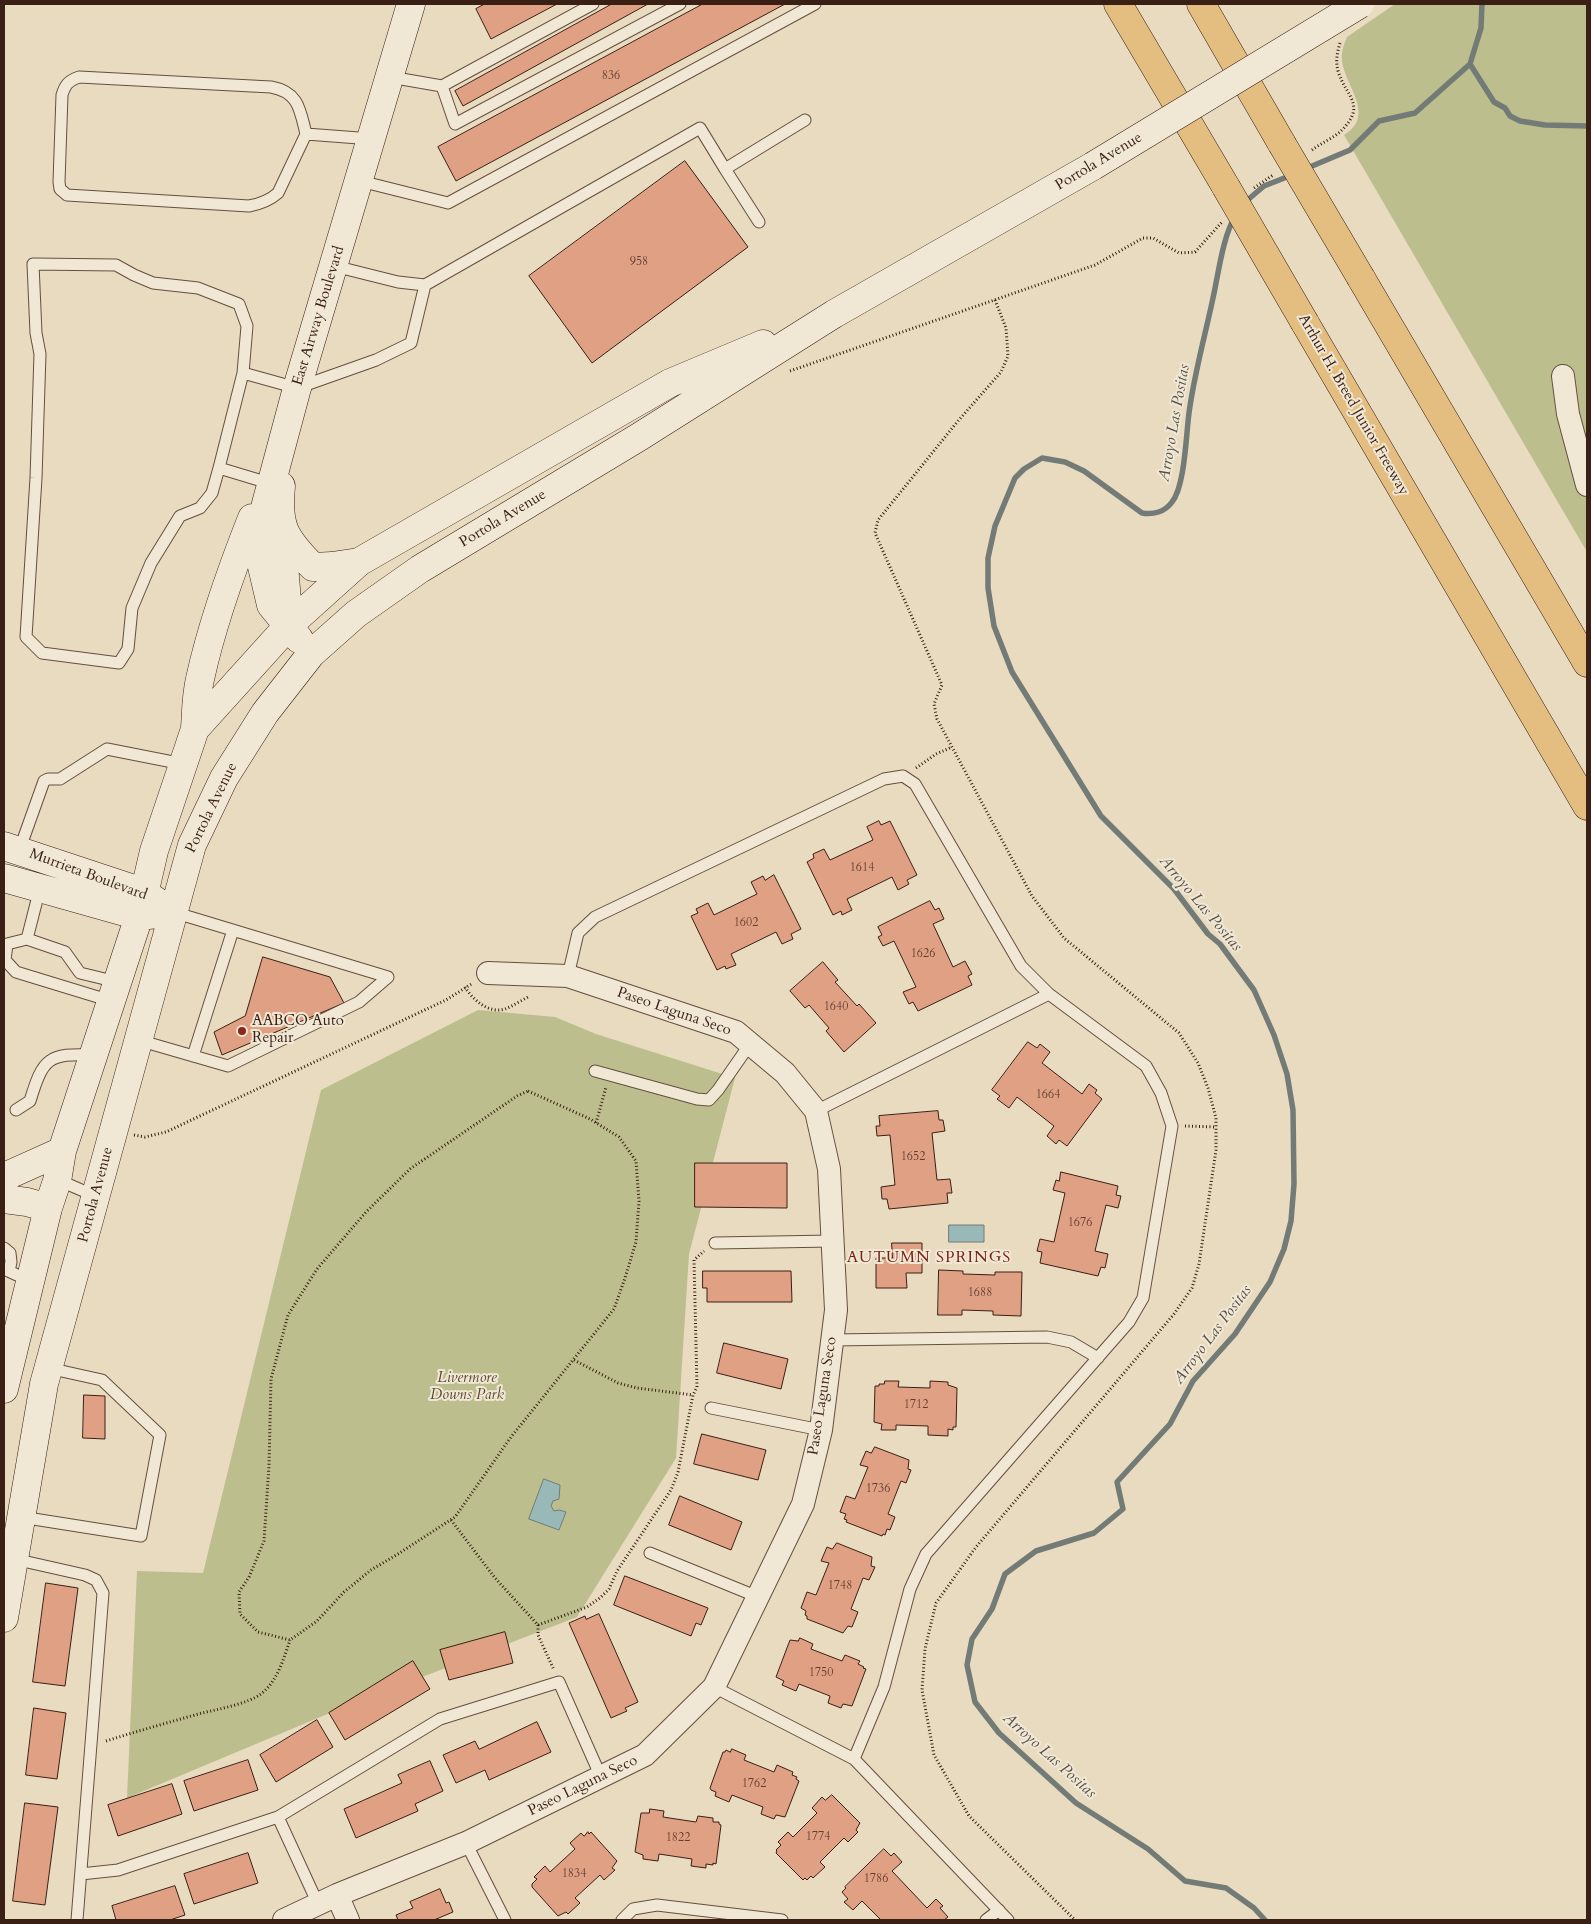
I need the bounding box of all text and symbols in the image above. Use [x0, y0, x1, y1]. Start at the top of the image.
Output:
house number: 836 [602, 69, 620, 83]
street label: Portola Avenue [1052, 129, 1146, 195]
street label: East Airway Boulevard [289, 244, 349, 388]
house number: 958 [630, 255, 648, 269]
street label: Arthur H. Breed Junior Freeway [1294, 311, 1412, 499]
water label: Arroyo Las Positas [1155, 363, 1195, 483]
street label: Portola Avenue [456, 486, 550, 552]
street label: Portola Avenue [182, 760, 242, 856]
street label: Murrieta Boulevard [27, 845, 149, 905]
water label: Arroyo Las Positas [1154, 852, 1246, 956]
house number: 1614 [850, 861, 874, 875]
house number: 1602 [734, 916, 758, 930]
house number: 1626 [911, 947, 935, 961]
street label: Paseo Laguna Seco [614, 984, 734, 1040]
house number: 1640 [824, 1000, 848, 1014]
place label: AABCO Auto Repair [252, 1013, 344, 1048]
marker: AABCO Auto Repair [236, 1025, 248, 1037]
house number: 1664 [1036, 1088, 1060, 1102]
street label: Portola Avenue [75, 1145, 117, 1245]
house number: 1652 [901, 1150, 925, 1164]
house number: 1676 [1068, 1216, 1092, 1230]
district label: AUTUMN SPRINGS [845, 1248, 1013, 1268]
water label: Arroyo Las Positas [1170, 1282, 1256, 1388]
house number: 1688 [968, 1286, 992, 1300]
street label: Paseo Laguna Seco [805, 1335, 841, 1457]
park label: Livermore Downs Park [430, 1370, 504, 1405]
house number: 1712 [904, 1398, 928, 1412]
house number: 1736 [866, 1482, 890, 1496]
house number: 1748 [828, 1579, 852, 1593]
house number: 1750 [809, 1666, 833, 1680]
water label: Arroyo Las Positas [998, 1709, 1100, 1803]
street label: Paseo Laguna Seco [525, 1752, 641, 1820]
house number: 1762 [742, 1777, 766, 1791]
house number: 1774 [806, 1830, 830, 1844]
house number: 1822 [666, 1831, 690, 1845]
house number: 1834 [562, 1867, 586, 1881]
house number: 1786 [864, 1872, 888, 1886]

